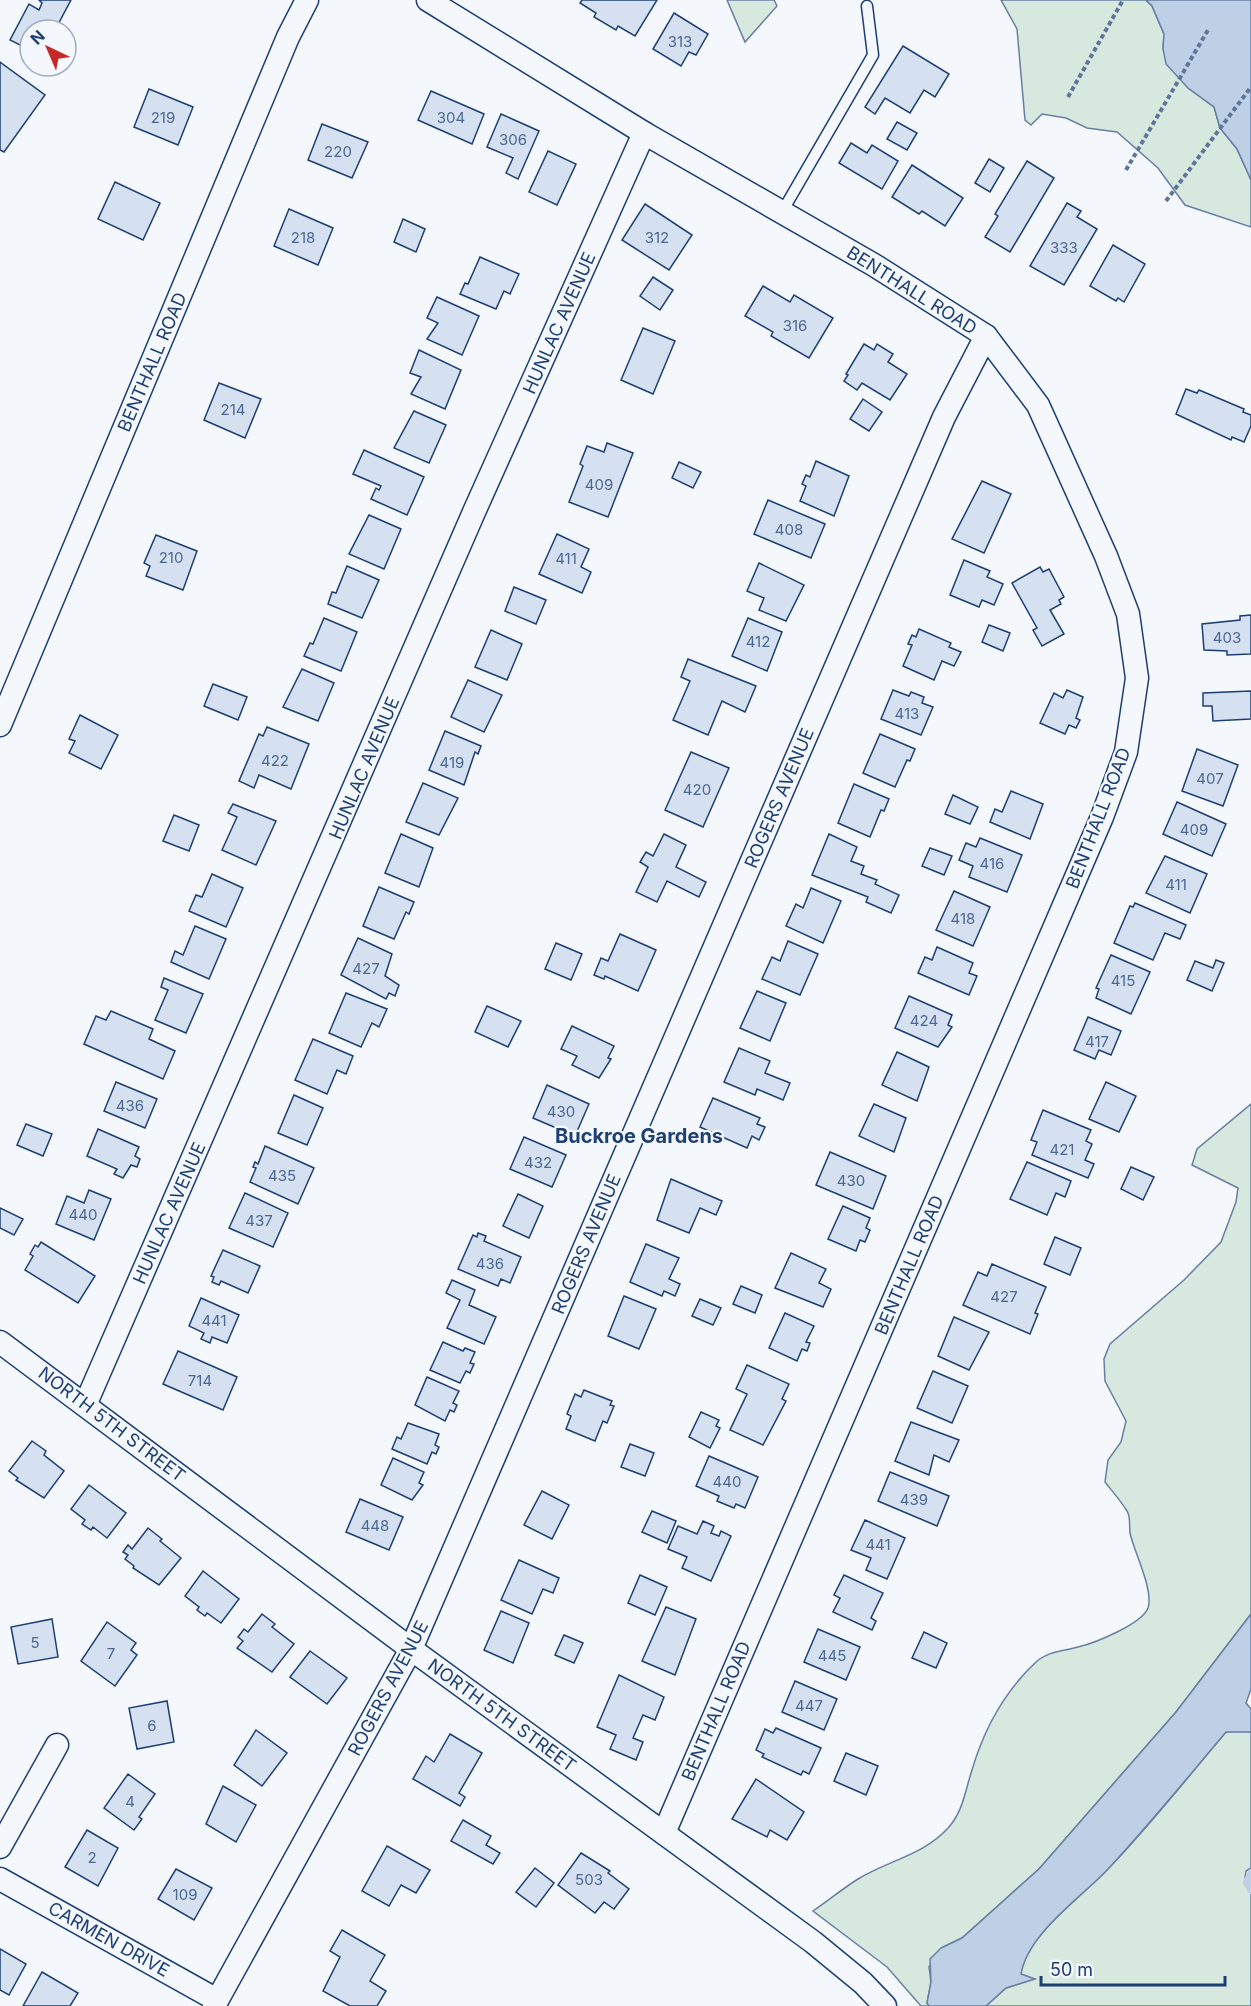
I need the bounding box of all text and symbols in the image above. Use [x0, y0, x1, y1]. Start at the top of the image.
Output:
north arrow [18, 18, 78, 78]
text: N [26, 26, 49, 49]
house number: 313 [668, 32, 692, 51]
house number: 219 [151, 108, 175, 127]
house number: 304 [437, 108, 465, 127]
house number: 306 [499, 130, 527, 149]
house number: 220 [324, 142, 352, 161]
house number: 218 [291, 228, 315, 247]
house number: 312 [645, 228, 669, 247]
house number: 333 [1050, 238, 1078, 257]
street label: BENTHALL ROAD [843, 242, 981, 338]
street label: HUNLAC AVENUE [518, 249, 600, 397]
street label: BENTHALL ROAD [113, 289, 191, 435]
house number: 316 [783, 316, 807, 335]
house number: 214 [221, 400, 245, 419]
house number: 409 [585, 475, 613, 494]
house number: 408 [775, 520, 803, 539]
house number: 210 [159, 548, 183, 567]
house number: 411 [555, 549, 577, 568]
house number: 403 [1213, 628, 1241, 647]
house number: 412 [746, 632, 770, 651]
street label: HUNLAC AVENUE [324, 694, 404, 842]
house number: 413 [895, 704, 919, 723]
street label: ROGERS AVENUE [740, 725, 818, 871]
street label: BENTHALL ROAD [1061, 745, 1135, 891]
house number: 422 [261, 751, 289, 770]
house number: 419 [440, 753, 464, 772]
house number: 407 [1196, 769, 1224, 788]
house number: 420 [683, 780, 711, 799]
house number: 409 [1180, 820, 1208, 839]
house number: 416 [980, 854, 1004, 873]
house number: 411 [1165, 875, 1187, 894]
house number: 418 [951, 909, 975, 928]
house number: 427 [352, 959, 380, 978]
house number: 415 [1111, 971, 1135, 990]
house number: 424 [910, 1011, 938, 1030]
house number: 417 [1085, 1032, 1109, 1051]
house number: 436 [116, 1096, 144, 1115]
house number: 430 [547, 1102, 575, 1121]
district label: Buckroe Gardens [555, 1124, 723, 1148]
street label: HUNLAC AVENUE [128, 1139, 210, 1287]
house number: 421 [1050, 1140, 1074, 1159]
house number: 432 [524, 1153, 552, 1172]
house number: 435 [268, 1166, 296, 1185]
street label: ROGERS AVENUE [547, 1171, 625, 1317]
house number: 430 [837, 1171, 865, 1190]
street label: BENTHALL ROAD [870, 1192, 948, 1338]
house number: 440 [69, 1205, 97, 1224]
house number: 437 [245, 1211, 273, 1230]
house number: 436 [476, 1254, 504, 1273]
house number: 427 [990, 1287, 1018, 1306]
house number: 441 [201, 1311, 227, 1330]
street label: NORTH 5TH STREET [35, 1362, 189, 1486]
house number: 714 [188, 1371, 212, 1390]
house number: 440 [713, 1472, 741, 1491]
house number: 439 [900, 1490, 928, 1509]
house number: 448 [361, 1516, 389, 1535]
house number: 441 [865, 1535, 891, 1554]
street label: ROGERS AVENUE [344, 1617, 432, 1759]
house number: 5 [30, 1633, 40, 1652]
street label: BENTHALL ROAD [677, 1638, 755, 1784]
house number: 7 [107, 1644, 115, 1663]
house number: 445 [818, 1646, 846, 1665]
street label: NORTH 5TH STREET [424, 1654, 580, 1776]
house number: 447 [795, 1696, 823, 1715]
house number: 6 [147, 1716, 157, 1735]
house number: 4 [125, 1792, 135, 1811]
house number: 2 [87, 1848, 97, 1867]
house number: 503 [575, 1870, 603, 1889]
house number: 109 [173, 1885, 197, 1904]
street label: CARMEN DRIVE [45, 1897, 173, 1981]
scale bar [1041, 1949, 1226, 1987]
text: 50 m [1050, 1959, 1093, 1980]

